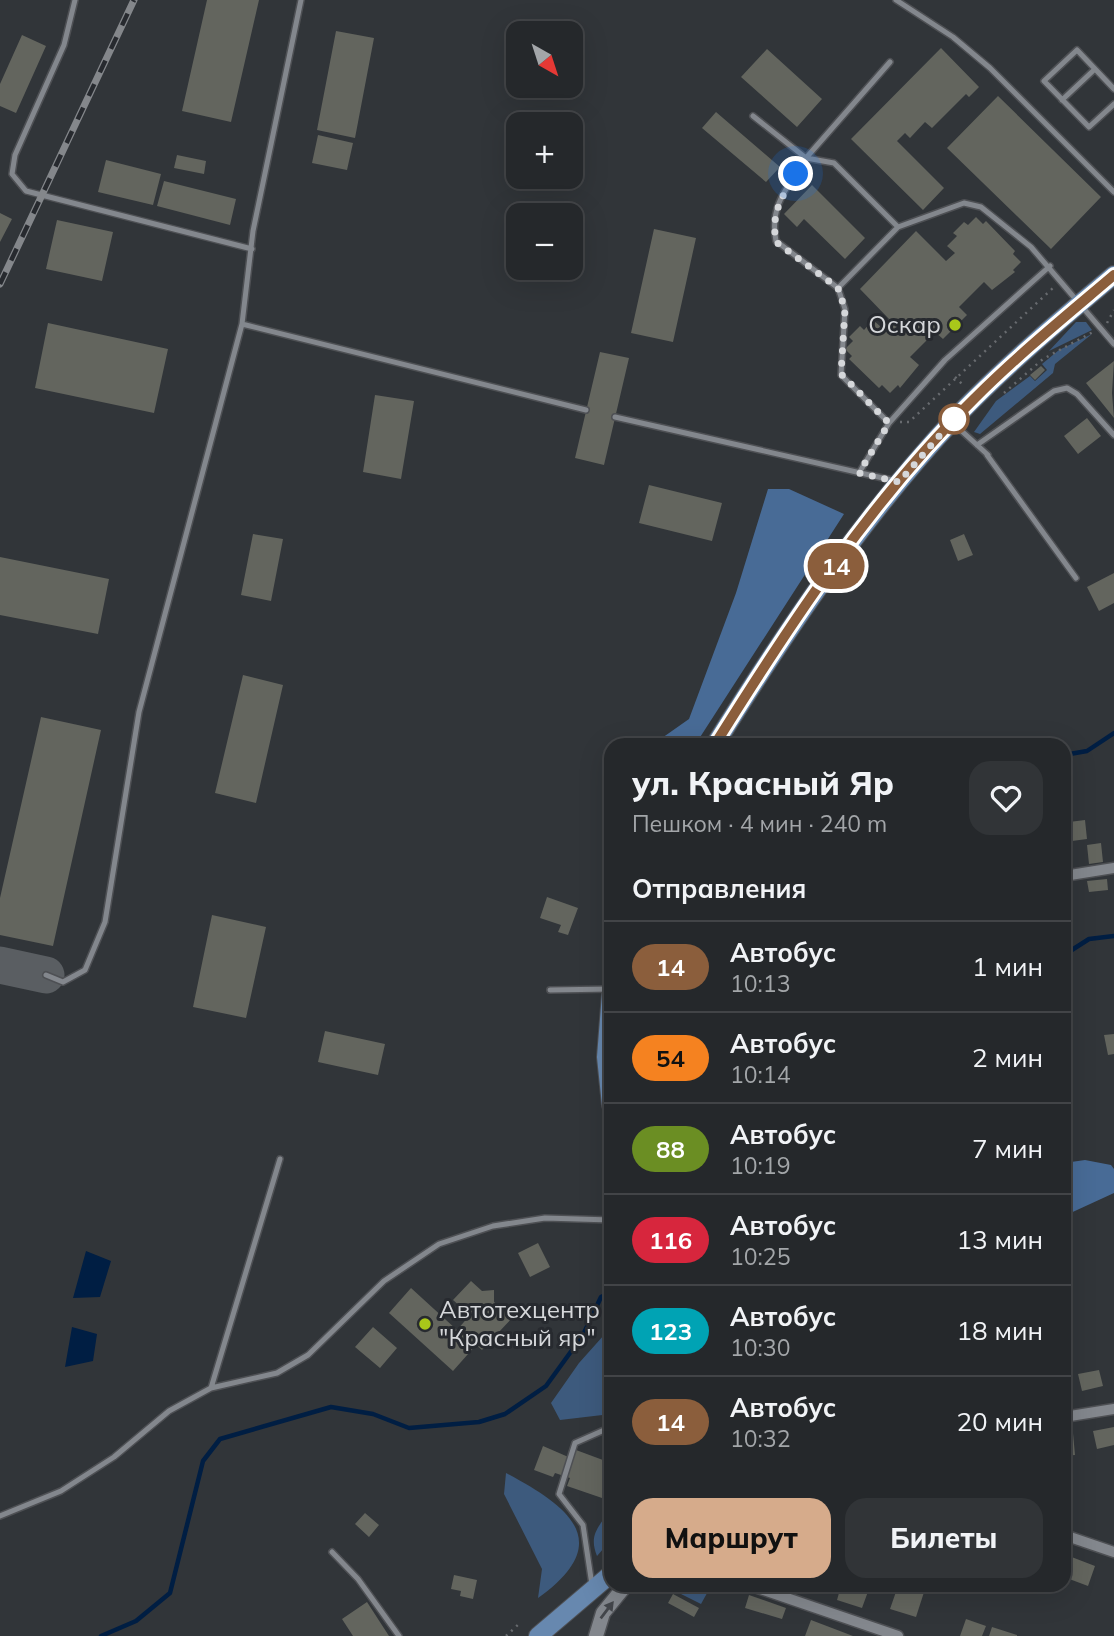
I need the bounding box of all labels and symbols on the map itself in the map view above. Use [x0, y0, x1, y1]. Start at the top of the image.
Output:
north arrow [506, 21, 583, 98]
your location [778, 156, 813, 191]
place label: Оскар [868, 309, 941, 339]
marker: Оскар [947, 317, 963, 333]
unlabelled marker [939, 404, 969, 434]
line badge: 14 [804, 543, 868, 589]
place label: Автотехцентр "Красный яр" [439, 1294, 600, 1352]
marker: Автотехцентр "Красный яр" [417, 1316, 433, 1332]
one-way arrow [600, 1601, 615, 1619]

